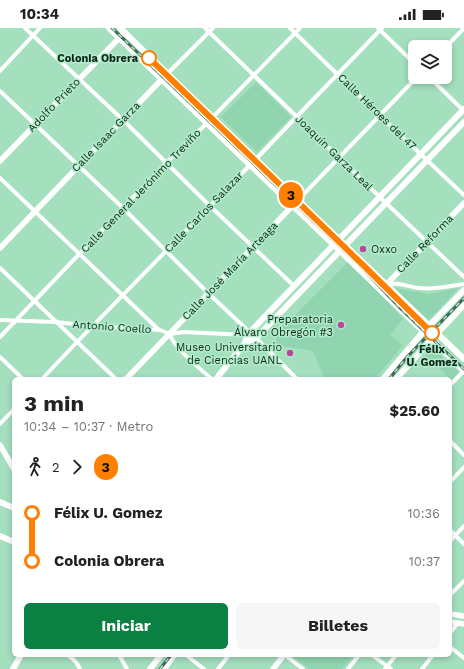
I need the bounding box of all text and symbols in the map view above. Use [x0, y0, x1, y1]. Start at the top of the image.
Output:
text: 10:34 [20, 5, 59, 23]
map controls [408, 40, 452, 84]
button: layers [408, 40, 452, 84]
marker: Colonia Obrera [141, 50, 157, 66]
place label: Colonia Obrera [57, 52, 139, 65]
street label: Calle Héroes del 47 [335, 71, 419, 153]
street label: Adolfo Prieto [25, 75, 83, 135]
street label: Calle Isaac Garza [69, 99, 143, 175]
street label: Joaquín Garza Leal [293, 113, 376, 194]
street label: Calle General Jerónimo Treviño [78, 126, 204, 256]
street label: Calle Carlos Salazar [162, 168, 246, 255]
line badge: 3 [278, 182, 304, 208]
text: 3 [287, 187, 295, 203]
street label: Calle Reforma [394, 212, 456, 276]
street label: Calle José María Arteaga [180, 219, 280, 323]
place label: Oxxo [371, 243, 397, 256]
marker: Oxxo [358, 244, 368, 254]
place label: Preparatoria Álvaro Obregón #3 [234, 313, 333, 339]
street label: Antonio Coello [72, 318, 152, 336]
marker: Preparatoria Álvaro Obregón #3 [336, 320, 346, 330]
marker: Félix U. Gomez [424, 325, 440, 341]
place label: Museo Universitario de Ciencias UANL [176, 341, 282, 367]
place label: Félix U. Gomez [407, 343, 458, 369]
marker: Museo Universitario de Ciencias UANL [285, 348, 295, 358]
text: 3 min [24, 391, 84, 416]
text: $25.60 [390, 402, 440, 420]
text: 10:34 – 10:37 · Metro [24, 419, 153, 434]
icon: walk [24, 456, 46, 478]
icon: forward [66, 456, 88, 478]
text: 3 [102, 459, 110, 475]
text: 2 [52, 460, 60, 475]
text: Félix U. Gomez [54, 504, 163, 522]
text: 10:36 [408, 506, 440, 521]
text: Colonia Obrera [54, 552, 164, 570]
text: 10:37 [409, 554, 440, 569]
button: Iniciar [24, 603, 228, 649]
button: Billetes [236, 603, 440, 649]

